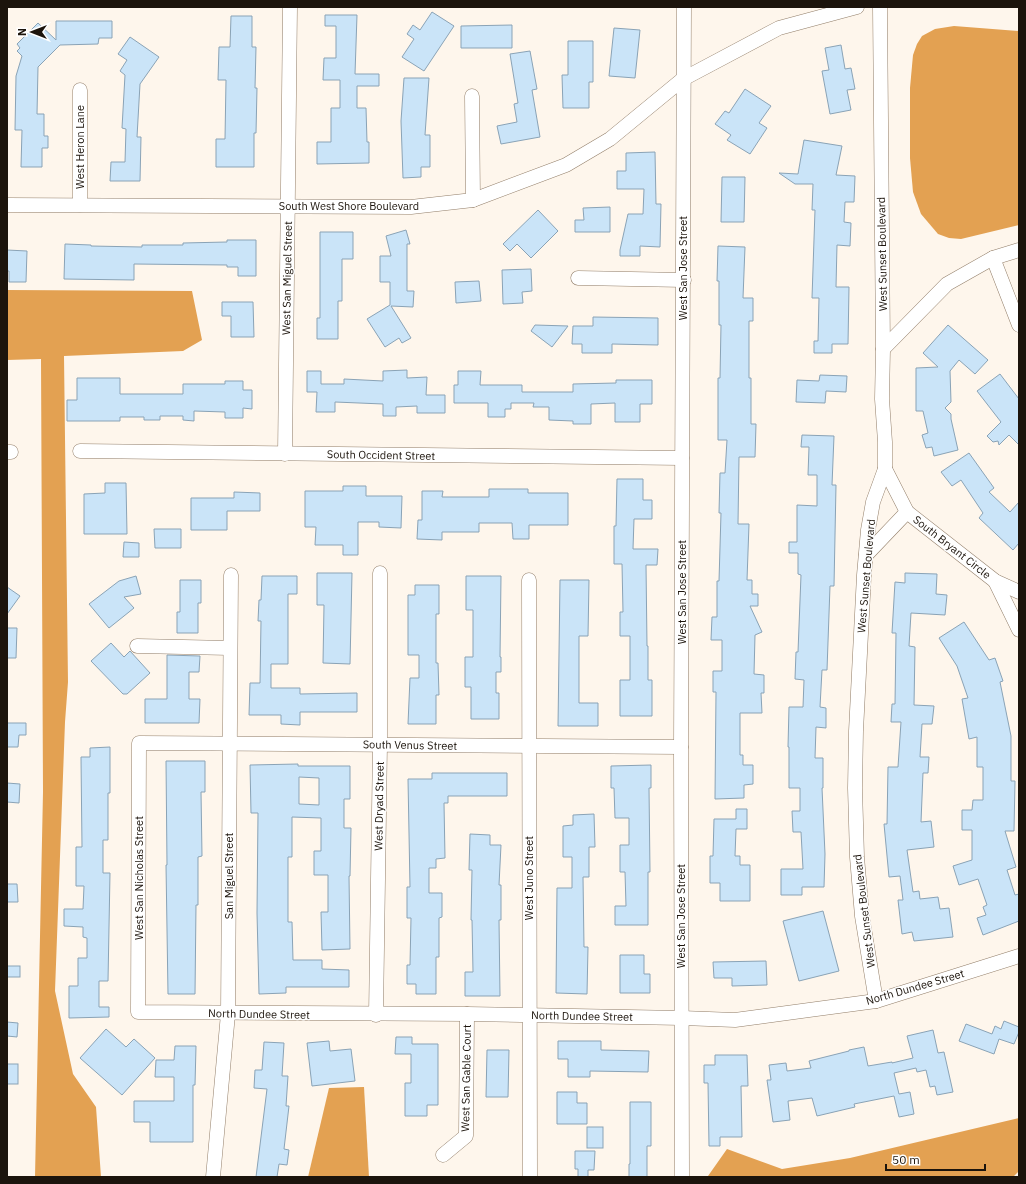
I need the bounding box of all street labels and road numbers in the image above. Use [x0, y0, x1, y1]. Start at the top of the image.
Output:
street label: West Heron Lane [73, 105, 87, 189]
street label: West Sunset Boulevard [874, 197, 890, 311]
street label: South West Shore Boulevard [279, 199, 419, 213]
street label: West San Jose Street [676, 216, 690, 320]
street label: West San Miguel Street [279, 221, 295, 335]
street label: South Occident Street [327, 447, 435, 463]
street label: South Bryant Circle [910, 512, 994, 582]
street label: West Sunset Boulevard [854, 518, 878, 634]
street label: West San Jose Street [675, 540, 689, 644]
street label: South Venus Street [363, 737, 458, 753]
street label: West Dryad Street [371, 761, 387, 851]
street label: West San Nicholas Street [132, 816, 146, 940]
street label: San Miguel Street [222, 833, 236, 919]
street label: West Juno Street [522, 836, 536, 920]
street label: West Sunset Boulevard [850, 853, 878, 969]
street label: West San Jose Street [674, 864, 688, 968]
street label: North Dundee Street [864, 966, 966, 1008]
street label: North Dundee Street [208, 1006, 310, 1022]
street label: North Dundee Street [531, 1008, 633, 1024]
street label: West San Gable Court [458, 1024, 474, 1132]

